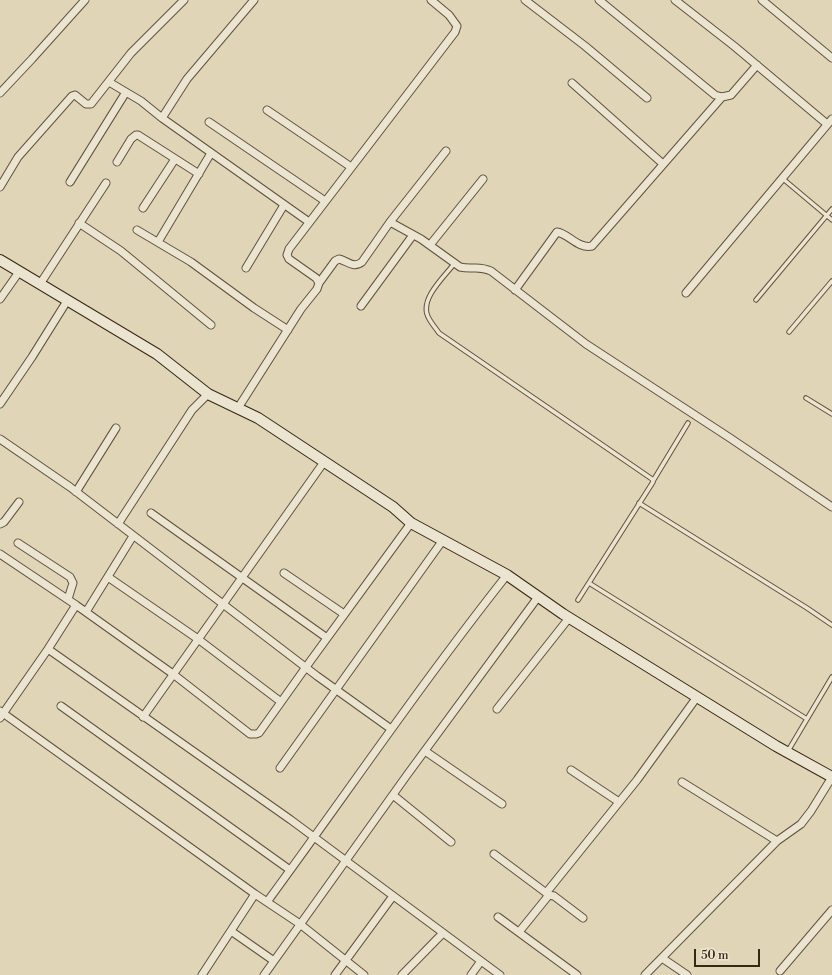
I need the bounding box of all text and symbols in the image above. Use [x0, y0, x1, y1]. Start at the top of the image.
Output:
scale bar [696, 941, 762, 967]
text: 50 m [701, 948, 729, 963]

